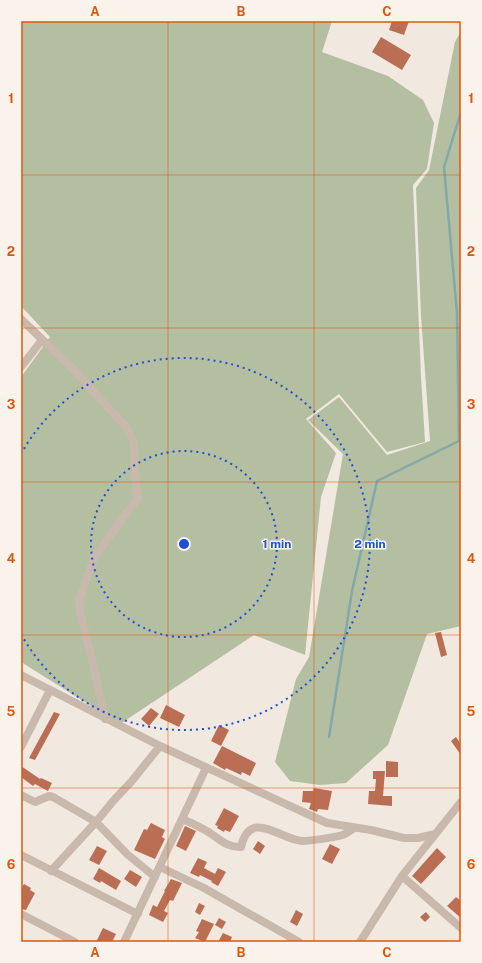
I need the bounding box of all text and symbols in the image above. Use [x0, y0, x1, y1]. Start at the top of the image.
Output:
text: A [90, 4, 100, 19]
text: B [237, 4, 246, 19]
text: C [382, 4, 392, 19]
text: 1 [8, 91, 14, 106]
text: 1 [468, 91, 474, 106]
text: 2 [7, 244, 15, 259]
text: 2 [467, 244, 475, 259]
text: 3 [7, 397, 16, 412]
text: 3 [467, 397, 476, 412]
centre of rings [177, 537, 191, 551]
text: 1 min [263, 537, 291, 551]
text: 2 min [354, 537, 386, 551]
text: 4 [7, 551, 16, 566]
text: 4 [467, 551, 476, 566]
text: 5 [7, 704, 16, 719]
text: 5 [467, 704, 476, 719]
text: 6 [7, 857, 16, 872]
text: 6 [467, 857, 476, 872]
text: A [90, 945, 100, 960]
text: B [237, 945, 246, 960]
text: C [382, 945, 392, 960]

